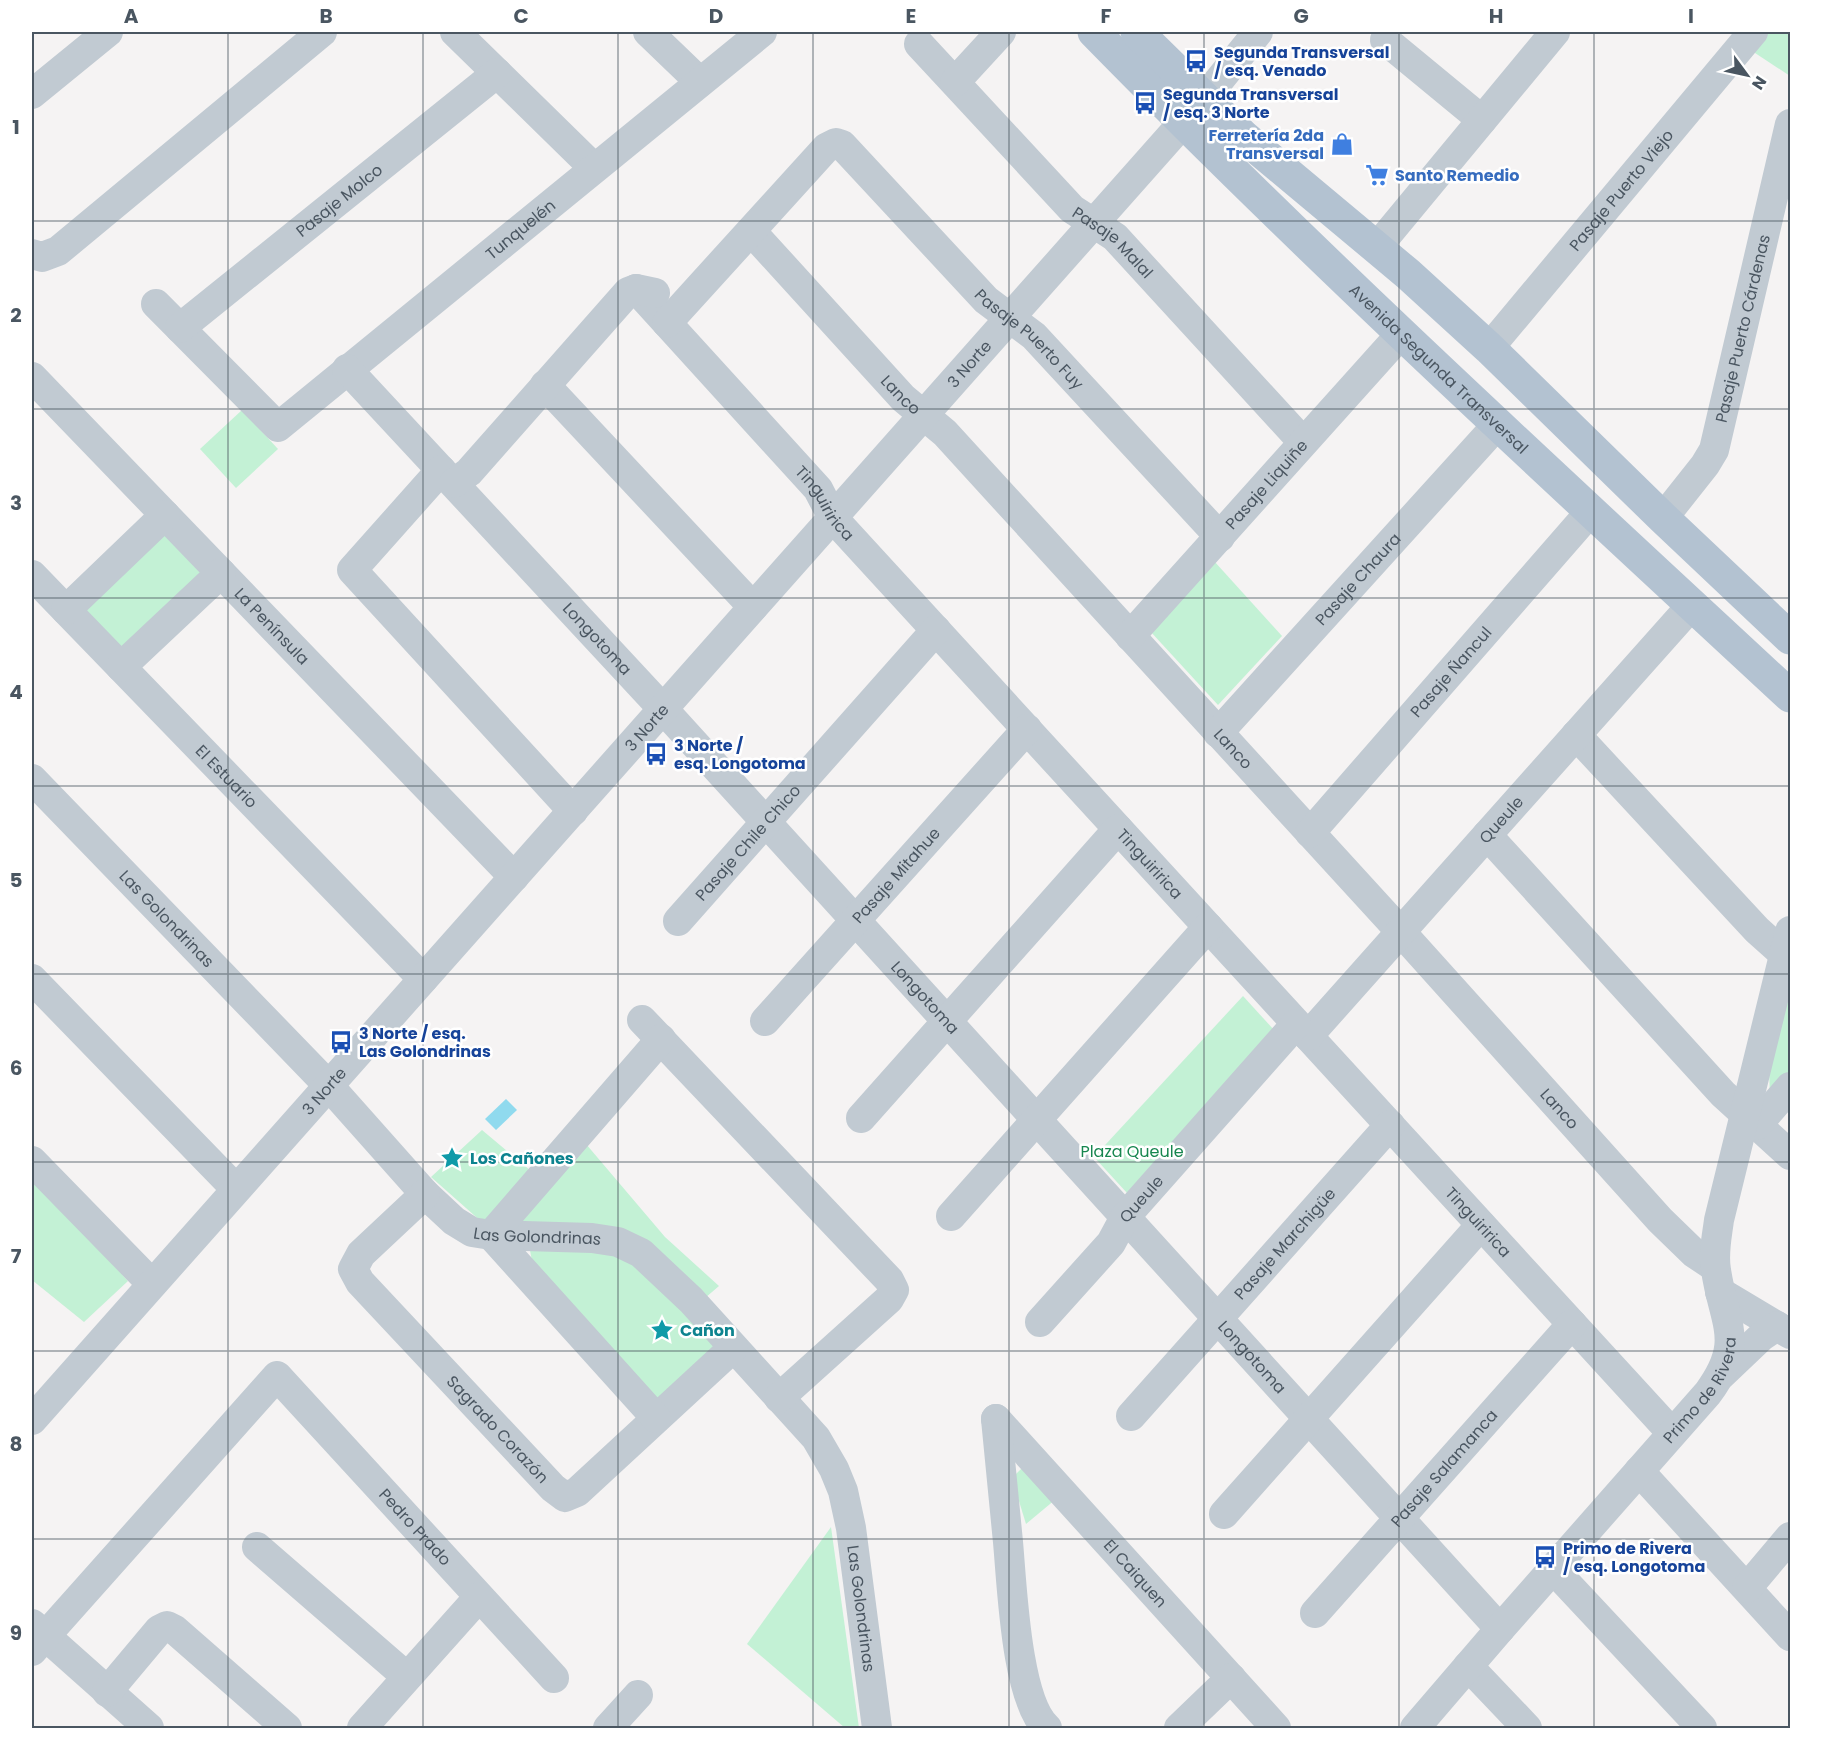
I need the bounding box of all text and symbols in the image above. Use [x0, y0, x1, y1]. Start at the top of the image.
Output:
text: A [124, 2, 139, 30]
text: B [319, 2, 333, 30]
text: C [513, 2, 529, 30]
text: D [709, 2, 723, 30]
text: E [906, 2, 916, 30]
text: F [1101, 2, 1112, 30]
text: G [1293, 2, 1309, 30]
text: H [1489, 2, 1503, 30]
text: I [1688, 2, 1694, 30]
place label: Segunda Transversal / esq. Venado [1214, 41, 1389, 82]
north arrow [1717, 45, 1777, 105]
bus stop icon: Segunda Transversal / esq. Venado [1183, 48, 1209, 74]
text: N [1746, 72, 1772, 94]
place label: Segunda Transversal / esq. 3 Norte [1163, 83, 1338, 124]
bus stop icon: Segunda Transversal / esq. 3 Norte [1132, 90, 1158, 116]
text: 1 [12, 113, 20, 141]
place label: Ferretería 2da Transversal [1208, 124, 1324, 165]
street label: Pasaje Puerto Viejo [1564, 124, 1679, 256]
shop icon: Ferretería 2da Transversal [1329, 131, 1355, 157]
street label: Pasaje Molco [291, 159, 388, 243]
supermarket icon: Santo Remedio [1364, 162, 1390, 188]
place label: Santo Remedio [1395, 164, 1519, 187]
street label: Tunquelén [481, 194, 561, 265]
street label: Pasaje Malal [1068, 201, 1158, 283]
street label: Pasaje Puerto Cárdenas [1710, 232, 1776, 425]
street label: Avenida Segunda Transversal [1344, 279, 1533, 459]
street label: Pasaje Puerto Fuy [969, 284, 1089, 395]
text: 2 [10, 301, 22, 329]
street label: 3 Norte [942, 335, 997, 393]
street label: Lanco [875, 370, 926, 420]
street label: Pasaje Liquiñe [1220, 435, 1313, 534]
street label: Tinguiririca [790, 461, 859, 546]
text: 3 [10, 489, 22, 517]
street label: Pasaje Chaura [1310, 528, 1406, 631]
street label: La Península [229, 583, 314, 670]
street label: Longotoma [557, 597, 637, 680]
street label: Pasaje Ñancul [1405, 622, 1497, 722]
text: 4 [9, 678, 23, 706]
street label: 3 Norte [619, 699, 674, 757]
street label: Lanco [1208, 723, 1258, 774]
place label: 3 Norte / esq. Longotoma [674, 734, 806, 775]
street label: El Estuario [190, 740, 262, 813]
bus stop icon: 3 Norte / esq. Longotoma [643, 741, 669, 767]
street label: Pasaje Chile Chico [690, 780, 806, 906]
street label: Queule [1474, 791, 1529, 849]
street label: Pasaje Mitahue [847, 822, 946, 929]
street label: Tinguiririca [1111, 824, 1188, 904]
street label: Las Golondrinas [114, 865, 219, 973]
text: 5 [10, 866, 23, 894]
street label: Longotoma [886, 956, 964, 1039]
place label: 3 Norte / esq. Las Golondrinas [359, 1022, 491, 1063]
bus stop icon: 3 Norte / esq. Las Golondrinas [328, 1029, 354, 1055]
text: 6 [10, 1054, 22, 1082]
street label: 3 Norte [297, 1062, 352, 1120]
street label: Lanco [1535, 1083, 1584, 1134]
park label: Plaza Queule [1080, 1140, 1184, 1163]
place icon: Los Cañones [439, 1145, 465, 1171]
place label: Los Cañones [470, 1147, 574, 1170]
street label: Queule [1114, 1170, 1169, 1228]
street label: Tinguiririca [1440, 1182, 1516, 1262]
street label: Pasaje Marchigüe [1229, 1183, 1341, 1305]
street label: Las Golondrinas [472, 1221, 603, 1251]
text: 7 [11, 1242, 22, 1270]
street label: Longotoma [1213, 1315, 1291, 1399]
place icon: Cañon [649, 1317, 675, 1343]
place label: Cañon [680, 1319, 735, 1342]
street label: Primo de Rivera [1658, 1336, 1742, 1448]
street label: Sagrado Corazón [441, 1370, 554, 1488]
street label: Pasaje Salamanca [1386, 1404, 1503, 1532]
text: 8 [10, 1430, 22, 1458]
street label: Pedro Prado [374, 1483, 456, 1571]
street label: El Caiquen [1098, 1534, 1172, 1613]
place label: Primo de Rivera / esq. Longotoma [1563, 1537, 1705, 1578]
street label: Las Golondrinas [841, 1544, 881, 1673]
bus stop icon: Primo de Rivera / esq. Longotoma [1532, 1544, 1558, 1570]
text: 9 [10, 1619, 22, 1647]

